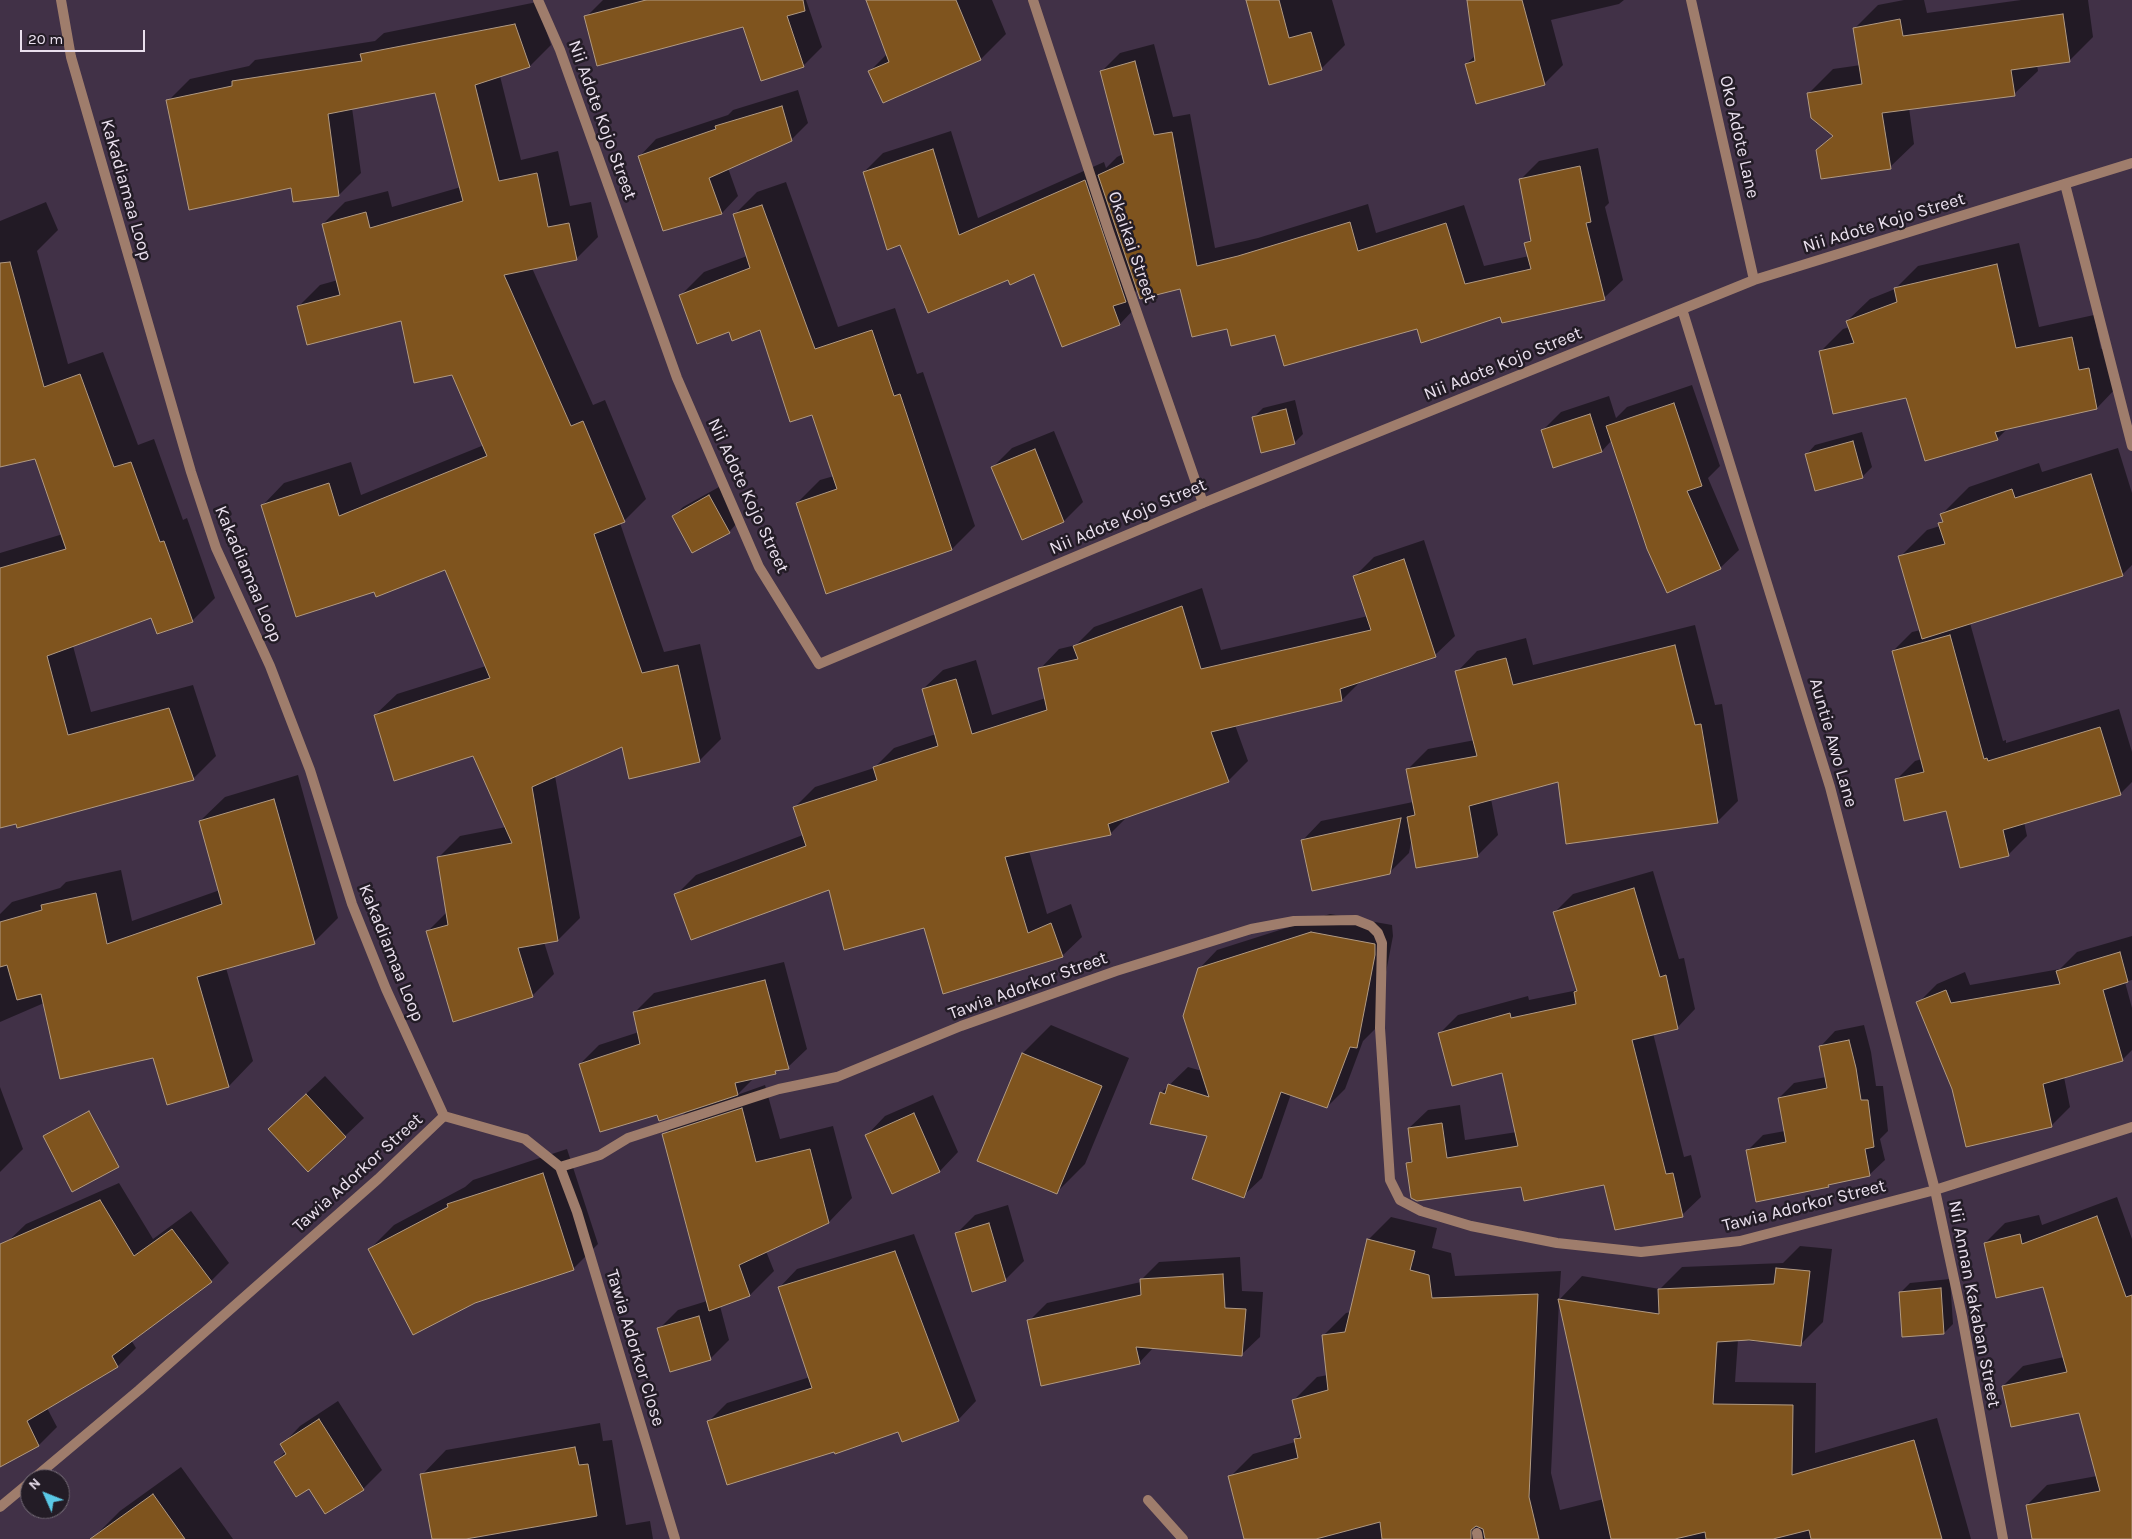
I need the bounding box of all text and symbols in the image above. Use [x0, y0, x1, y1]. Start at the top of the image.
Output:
scale bar [22, 20, 148, 52]
text: 20 m [28, 30, 63, 48]
street label: Nii Adote Kojo Street [563, 37, 641, 203]
street label: Oko Adote Lane [1714, 73, 1764, 201]
street label: Kakadiamaa Loop [95, 117, 157, 263]
street label: Nii Adote Kojo Street [1800, 188, 1968, 258]
street label: Okaikai Street [1103, 189, 1161, 305]
street label: Nii Adote Kojo Street [1421, 322, 1585, 406]
street label: Nii Adote Kojo Street [703, 415, 793, 577]
street label: Nii Adote Kojo Street [1046, 474, 1210, 560]
street label: Kakadiamaa Loop [209, 502, 287, 646]
street label: Auntie Awo Lane [1804, 676, 1862, 810]
street label: Kakadiamaa Loop [354, 881, 428, 1025]
street label: Tawia Adorkor Street [946, 947, 1110, 1025]
street label: Tawia Adorkor Street [289, 1109, 427, 1237]
street label: Tawia Adorkor Street [1720, 1175, 1888, 1237]
street label: Nii Annan Kakaban Street [1943, 1199, 2005, 1409]
street label: Tawia Adorkor Close [601, 1267, 669, 1429]
north arrow [20, 1469, 70, 1519]
text: N [25, 1474, 44, 1493]

